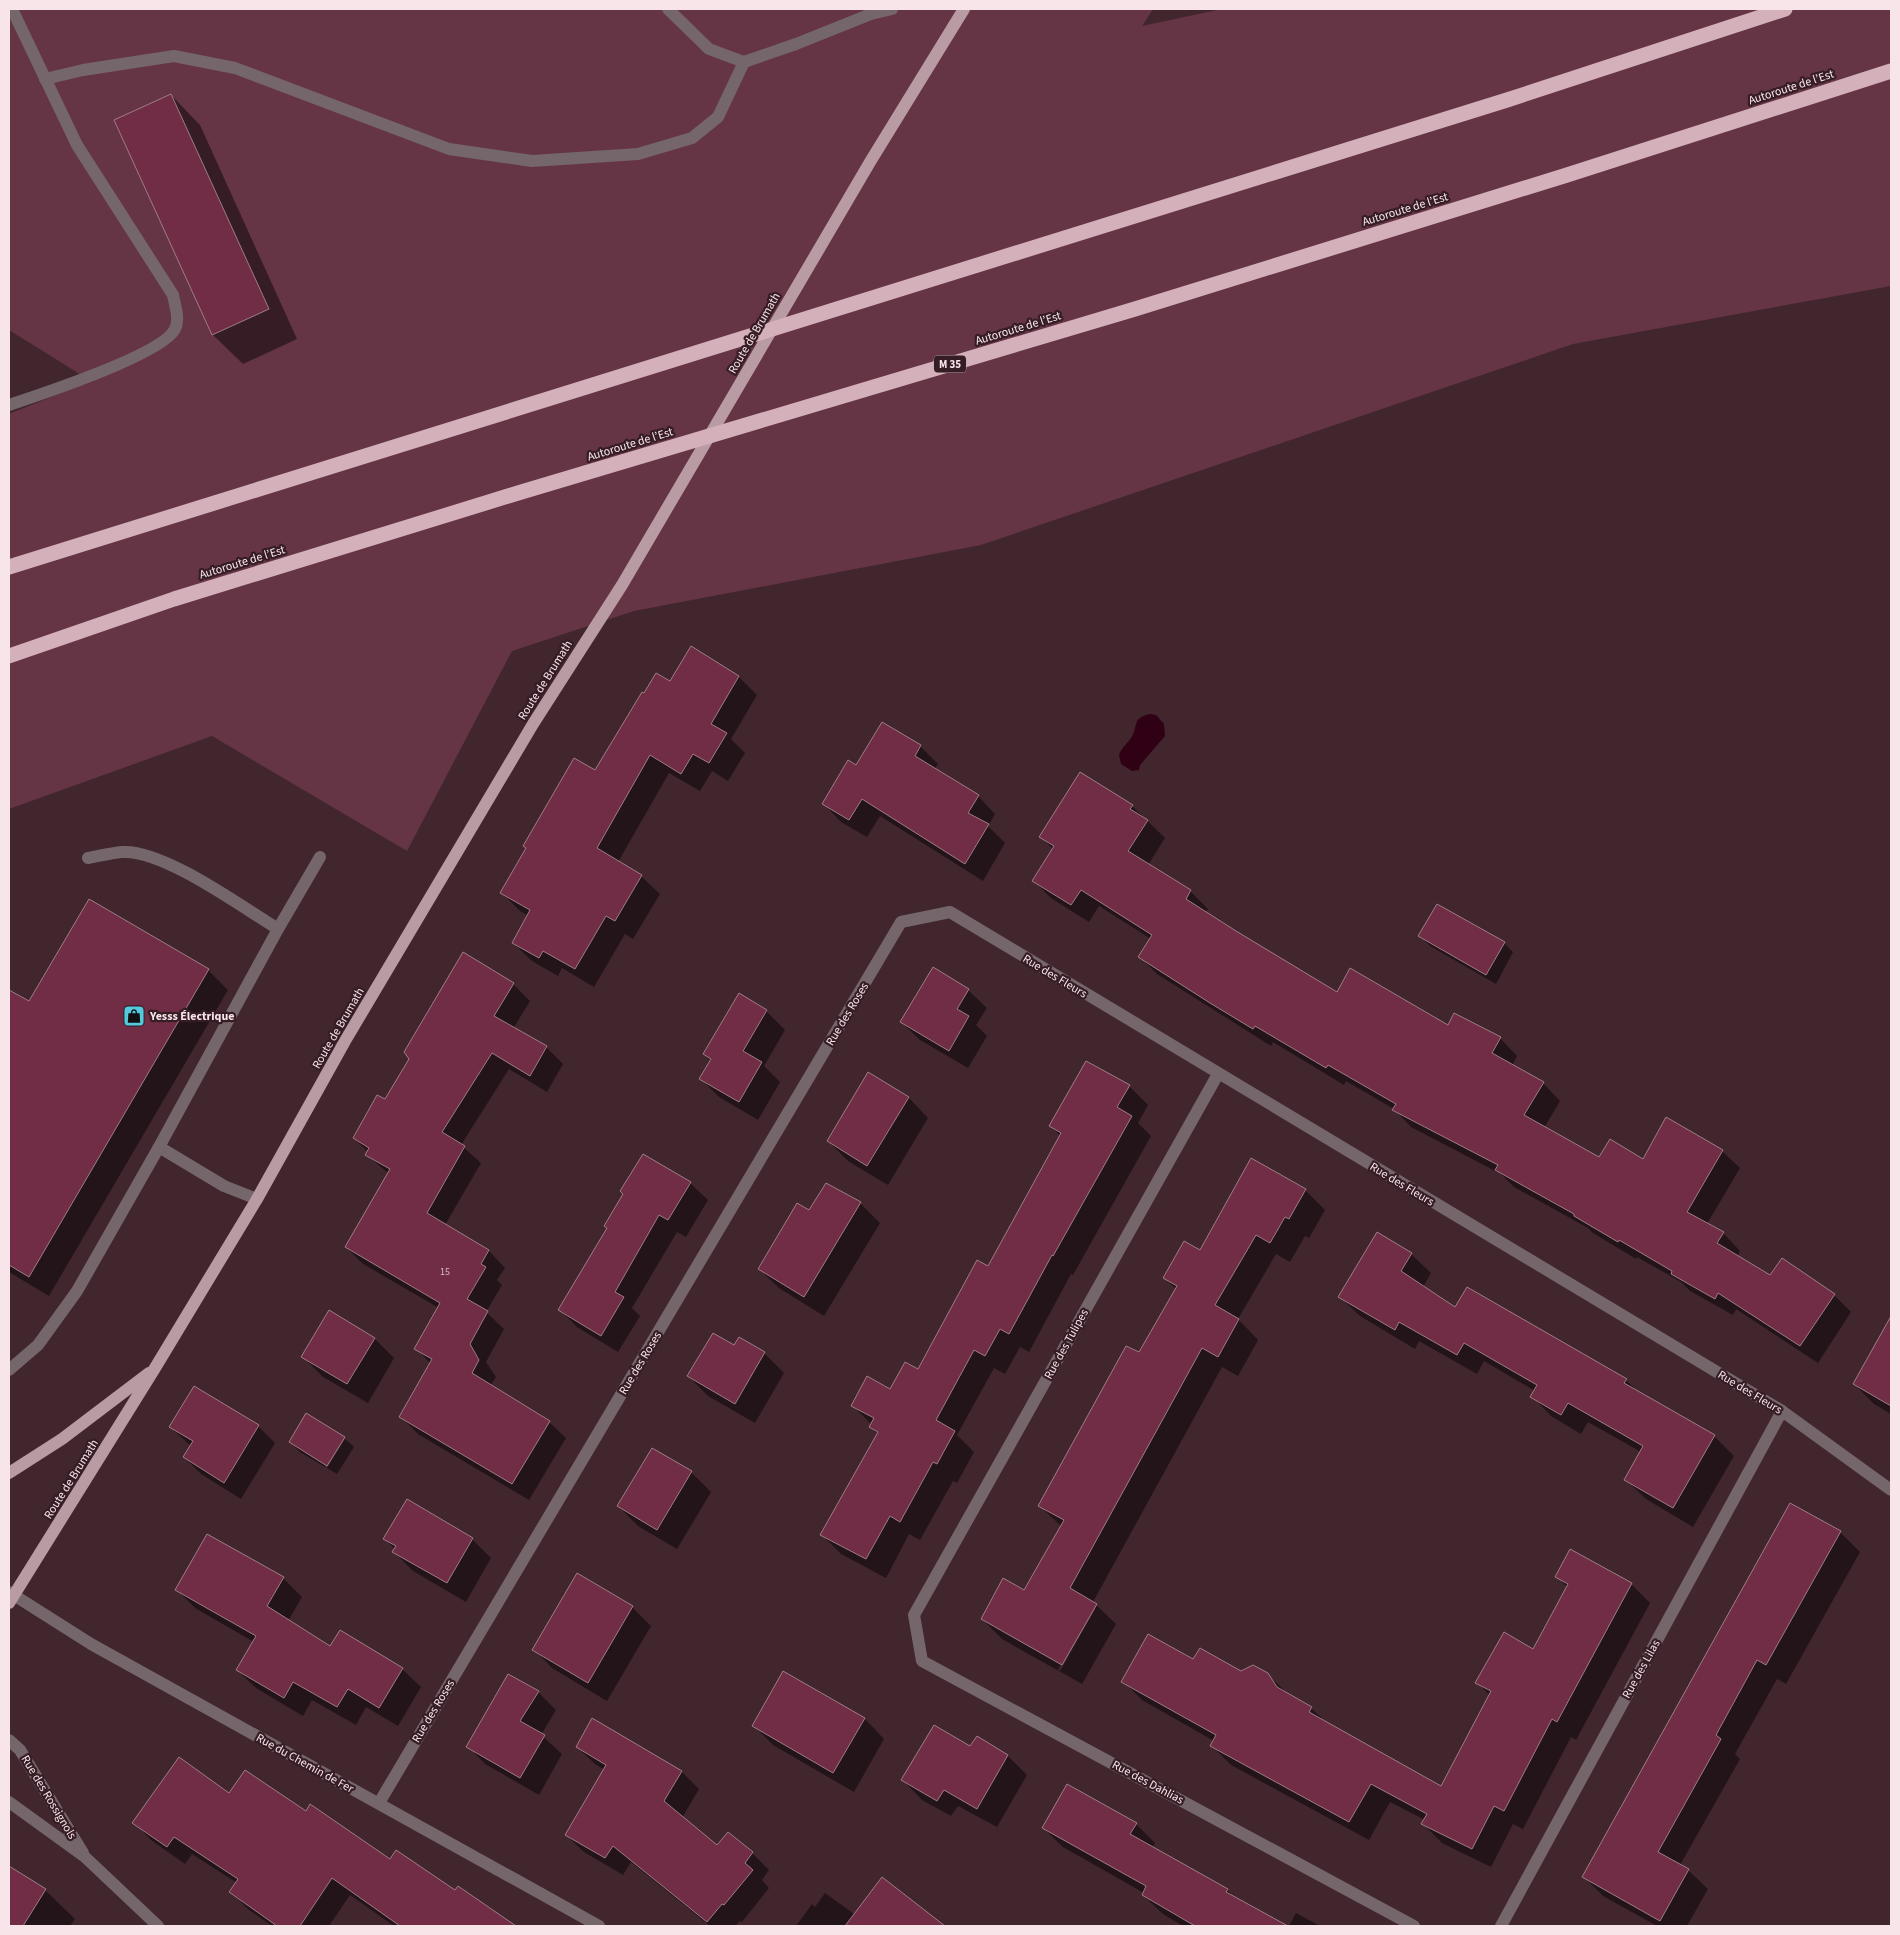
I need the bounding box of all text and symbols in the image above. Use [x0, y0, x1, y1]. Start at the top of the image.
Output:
street label: Autoroute de l’Est [1746, 66, 1836, 109]
street label: Autoroute de l’Est [1360, 188, 1450, 231]
street label: Route de Brumath [724, 290, 785, 377]
street label: Autoroute de l’Est [973, 307, 1063, 350]
road number: M 35 [934, 356, 966, 372]
street label: Autoroute de l’Est [585, 423, 675, 466]
street label: Autoroute de l’Est [197, 541, 287, 584]
street label: Route de Brumath [514, 637, 577, 723]
street label: Rue des Fleurs [1019, 951, 1090, 1002]
street label: Rue des Roses [822, 979, 873, 1049]
street label: Route de Brumath [308, 985, 369, 1072]
shop icon: Yesss Électrique [122, 1004, 146, 1028]
place label: Yesss Électrique [149, 1008, 235, 1025]
street label: Rue des Fleurs [1366, 1159, 1437, 1210]
house number: 15 [440, 1265, 450, 1279]
street label: Rue des Tulipes [1040, 1306, 1093, 1382]
street label: Rue des Roses [615, 1328, 666, 1398]
street label: Rue des Fleurs [1714, 1367, 1785, 1418]
street label: Route de Brumath [40, 1436, 103, 1522]
street label: Rue des Lilas [1618, 1637, 1665, 1702]
street label: Rue des Roses [408, 1676, 459, 1746]
street label: Rue du Chemin de Fer [253, 1729, 357, 1798]
street label: Rue des Rossignols [17, 1752, 80, 1842]
street label: Rue des Dahlias [1109, 1756, 1187, 1808]

